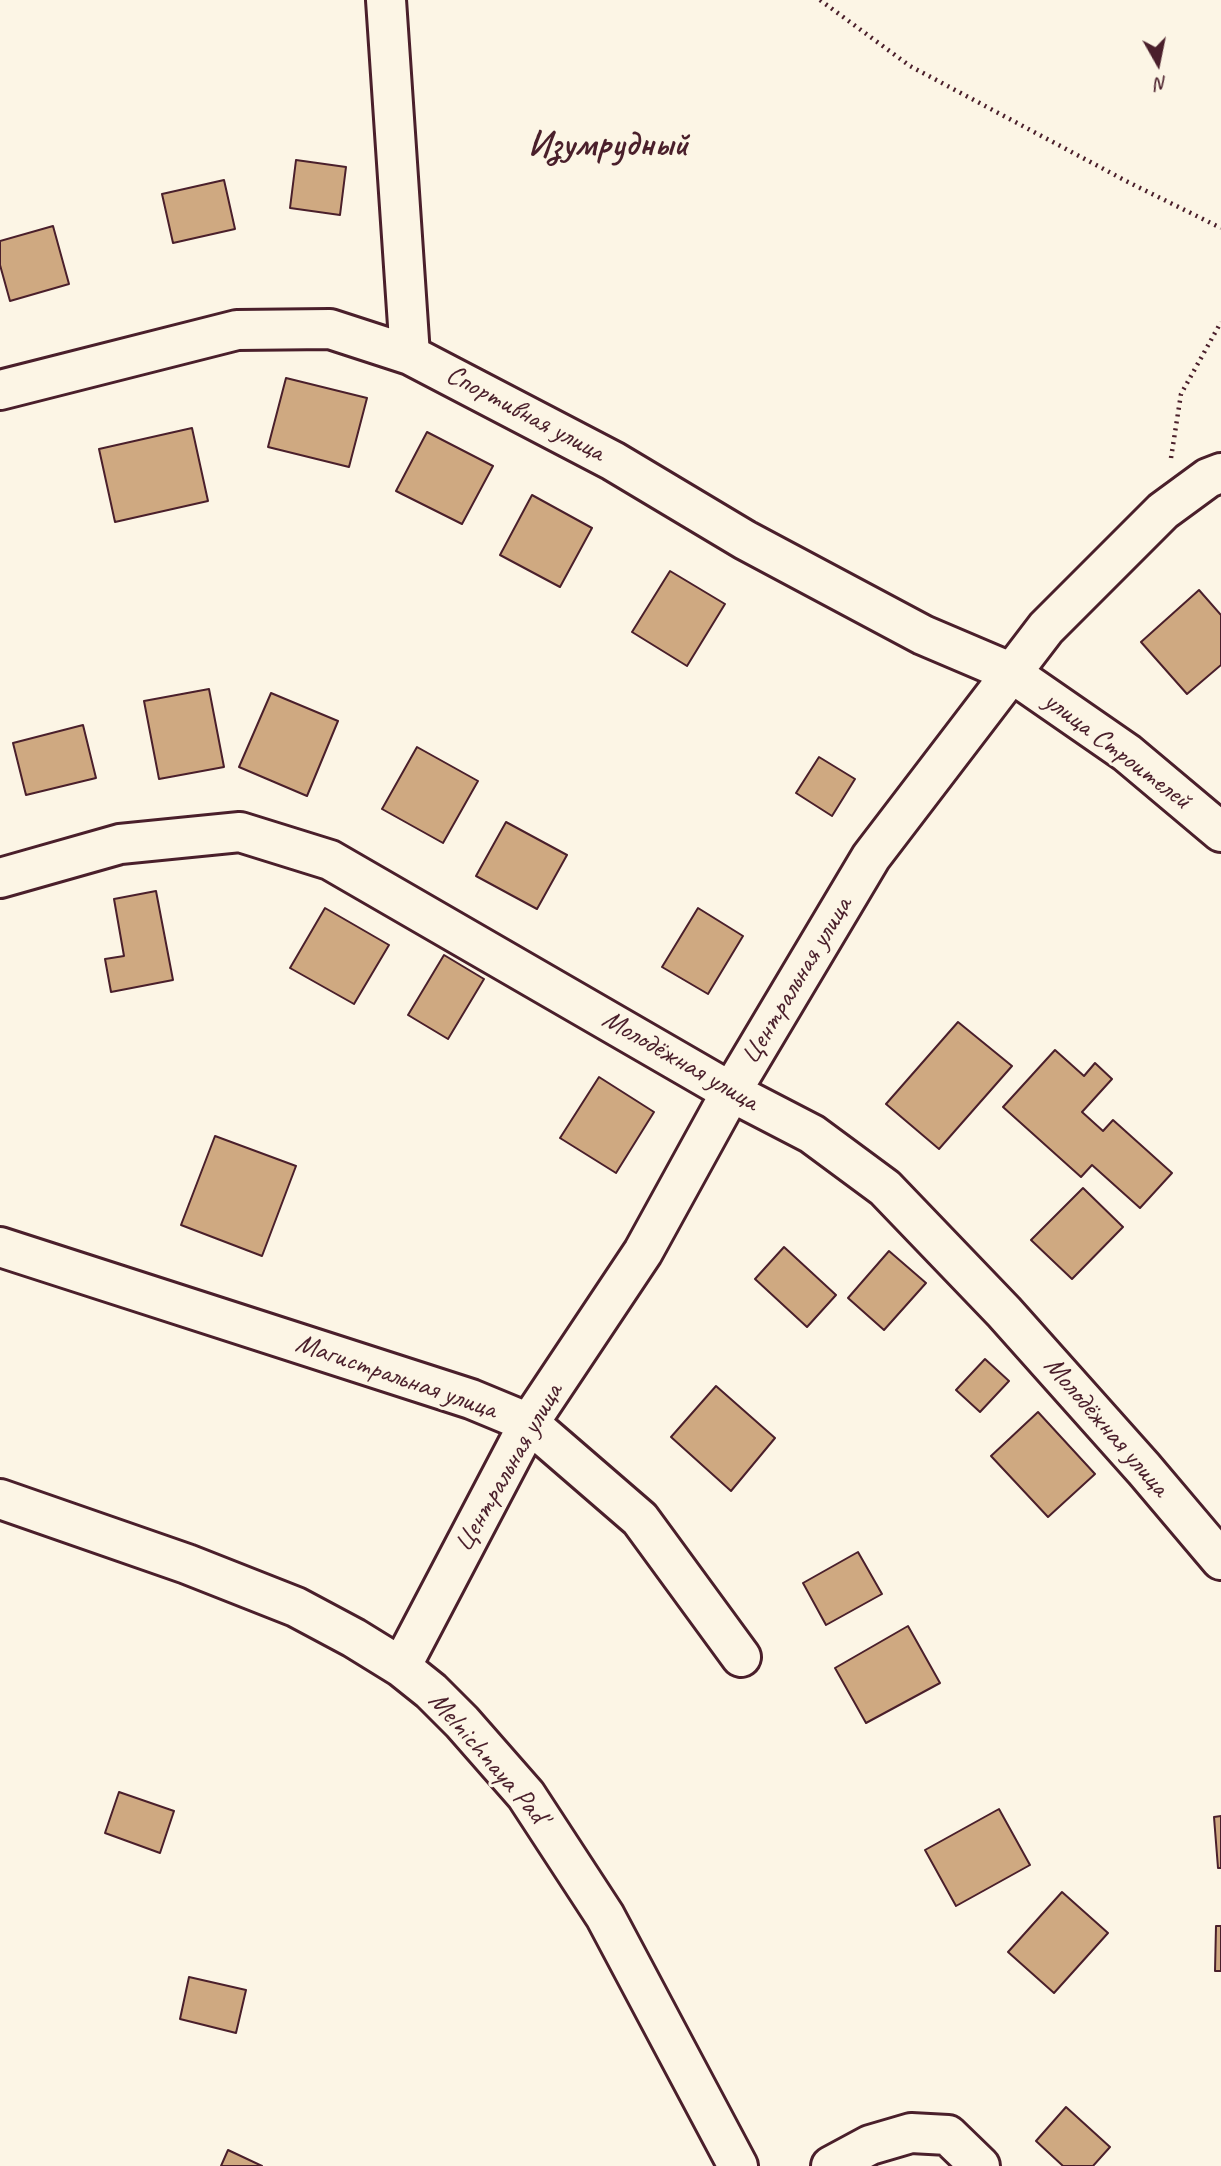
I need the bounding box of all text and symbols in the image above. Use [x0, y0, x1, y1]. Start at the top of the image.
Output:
north arrow [1123, 28, 1193, 98]
text: N [1154, 71, 1169, 97]
district label: Изумрудный [528, 125, 688, 167]
street label: Спортивная улица [440, 358, 610, 470]
street label: улица Строителей [1036, 685, 1198, 817]
street label: Центральная улица [734, 891, 860, 1071]
street label: Молодёжная улица [596, 1003, 764, 1119]
street label: Магистральная улица [291, 1327, 501, 1427]
street label: Молодёжная улица [1036, 1350, 1176, 1504]
street label: Центральная улица [447, 1378, 571, 1558]
street label: Melnichnaya Pad' [421, 1685, 555, 1833]

